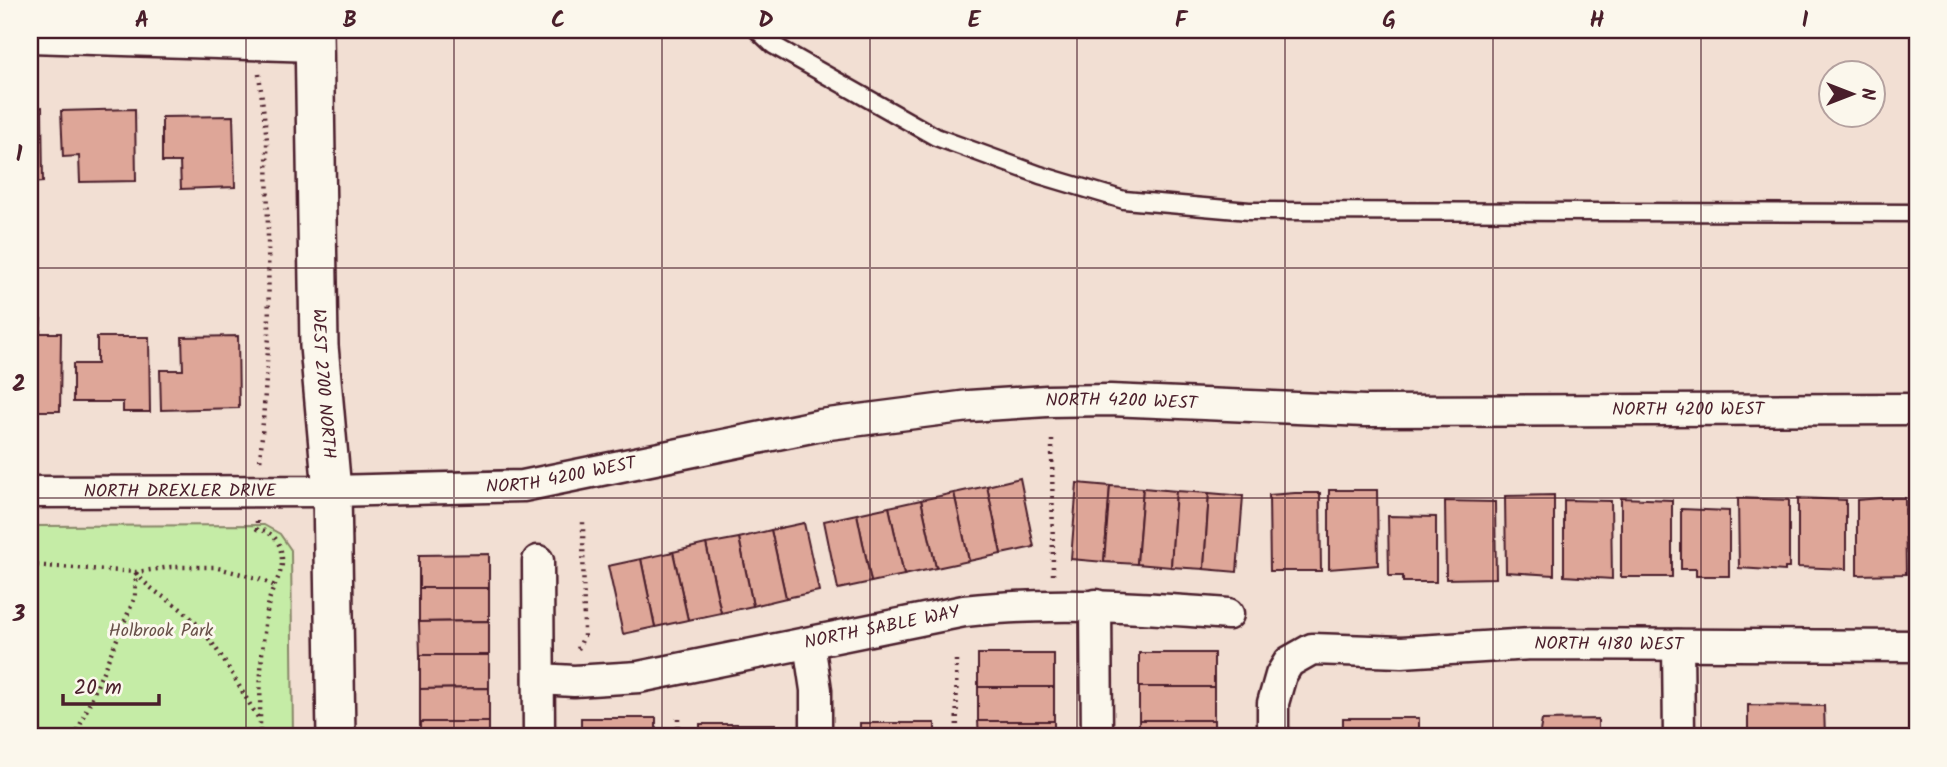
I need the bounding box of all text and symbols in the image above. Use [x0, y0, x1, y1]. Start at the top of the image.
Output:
text: A [135, 3, 149, 39]
text: B [343, 3, 357, 39]
text: C [551, 3, 565, 39]
text: D [758, 3, 774, 39]
text: E [968, 3, 982, 39]
text: F [1175, 3, 1189, 39]
text: G [1382, 3, 1396, 39]
text: H [1590, 3, 1605, 39]
text: I [1801, 3, 1809, 39]
north arrow [1818, 60, 1888, 130]
text: N [1852, 88, 1882, 100]
text: 1 [16, 137, 23, 173]
street label: WEST 2700 NORTH [304, 308, 344, 460]
text: 2 [12, 367, 26, 403]
street label: NORTH 4200 WEST [1045, 385, 1199, 418]
street label: NORTH 4200 WEST [1612, 395, 1766, 425]
street label: NORTH 4200 WEST [486, 448, 640, 501]
street label: NORTH DREXLER DRIVE [84, 477, 277, 506]
text: 3 [12, 597, 26, 633]
street label: NORTH SABLE WAY [802, 598, 963, 658]
park label: Holbrook Park [109, 617, 214, 646]
street label: NORTH 4180 WEST [1534, 630, 1685, 659]
scale bar [63, 662, 159, 706]
text: 20 m [74, 672, 122, 705]

